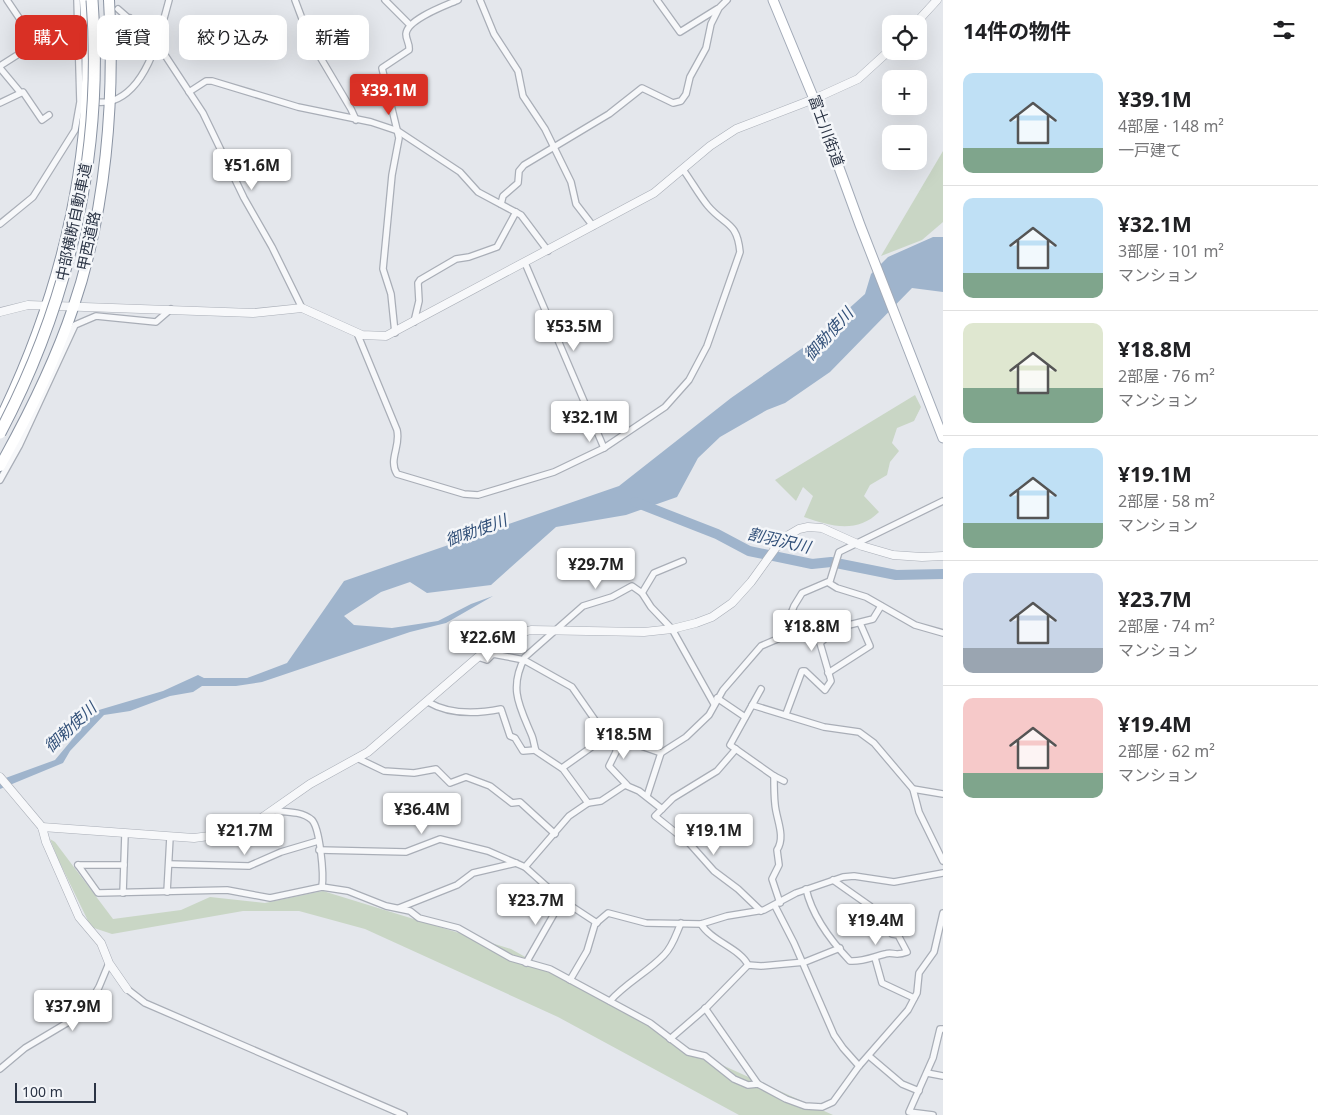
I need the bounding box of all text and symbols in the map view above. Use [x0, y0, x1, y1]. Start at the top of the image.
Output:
chip: 購入 [15, 15, 87, 60]
chip: 賃貸 [97, 15, 169, 60]
chip: 絞り込み [179, 15, 287, 60]
chip: 新着 [297, 15, 369, 60]
map controls [882, 15, 927, 170]
button: locate [882, 15, 927, 60]
icon: filters [1270, 16, 1298, 44]
text: 14件の物件 [963, 17, 1071, 45]
button: + [882, 70, 927, 115]
pin: ¥39.1M [348, 74, 430, 116]
text: ¥39.1M [361, 79, 417, 101]
text: ¥39.1M [1118, 85, 1192, 113]
street label: 富士川街道 [805, 92, 849, 169]
icon: home [1003, 93, 1063, 153]
text: 4部屋 · 148 m² [1118, 115, 1224, 137]
button: − [882, 125, 927, 170]
text: 一戸建て [1118, 139, 1182, 161]
pin: ¥51.6M [211, 148, 293, 191]
text: ¥51.6M [224, 154, 280, 176]
street label: 中部横断自動車道 [51, 161, 95, 283]
street label: 甲西道路 [72, 209, 104, 272]
text: ¥32.1M [1118, 210, 1192, 238]
icon: home [1003, 218, 1063, 278]
text: 3部屋 · 101 m² [1118, 240, 1224, 262]
text: マンション [1118, 264, 1198, 286]
water label: 御勅使川 [798, 301, 859, 365]
pin: ¥53.5M [533, 310, 615, 352]
text: ¥53.5M [546, 315, 602, 337]
text: ¥18.8M [1118, 335, 1192, 363]
icon: home [1003, 343, 1063, 403]
text: 2部屋 · 76 m² [1118, 365, 1215, 387]
text: マンション [1118, 389, 1198, 411]
pin: ¥32.1M [549, 400, 631, 443]
text: ¥32.1M [562, 406, 618, 428]
text: ¥19.1M [1118, 460, 1192, 488]
icon: home [1003, 468, 1063, 528]
text: 2部屋 · 58 m² [1118, 490, 1215, 512]
water label: 御勅使川 [442, 508, 512, 551]
text: マンション [1118, 514, 1198, 536]
water label: 割羽沢川 [745, 522, 815, 558]
pin: ¥29.7M [555, 548, 637, 590]
text: ¥29.7M [568, 553, 624, 575]
text: ¥23.7M [1118, 585, 1192, 613]
icon: home [1003, 593, 1063, 653]
pin: ¥18.8M [771, 610, 853, 652]
text: ¥18.8M [784, 615, 840, 637]
text: 2部屋 · 74 m² [1118, 615, 1215, 637]
pin: ¥22.6M [447, 620, 529, 663]
text: ¥22.6M [460, 626, 516, 648]
text: マンション [1118, 639, 1198, 661]
water label: 御勅使川 [39, 696, 102, 757]
text: ¥19.4M [1118, 710, 1192, 738]
pin: ¥18.5M [583, 718, 665, 760]
icon: home [1003, 718, 1063, 778]
text: ¥18.5M [596, 723, 652, 745]
text: 2部屋 · 62 m² [1118, 740, 1215, 762]
text: マンション [1118, 764, 1198, 786]
pin: ¥36.4M [381, 792, 463, 835]
text: ¥36.4M [394, 798, 450, 820]
pin: ¥21.7M [204, 814, 286, 856]
pin: ¥19.1M [673, 814, 755, 856]
text: ¥21.7M [217, 819, 273, 841]
text: ¥19.1M [686, 819, 742, 841]
pin: ¥23.7M [495, 884, 577, 926]
text: ¥23.7M [508, 889, 564, 911]
pin: ¥19.4M [835, 904, 917, 946]
text: ¥19.4M [848, 909, 904, 931]
pin: ¥37.9M [32, 990, 114, 1032]
text: ¥37.9M [45, 995, 101, 1017]
scale bar [15, 1080, 96, 1103]
text: 100 m [22, 1082, 63, 1101]

